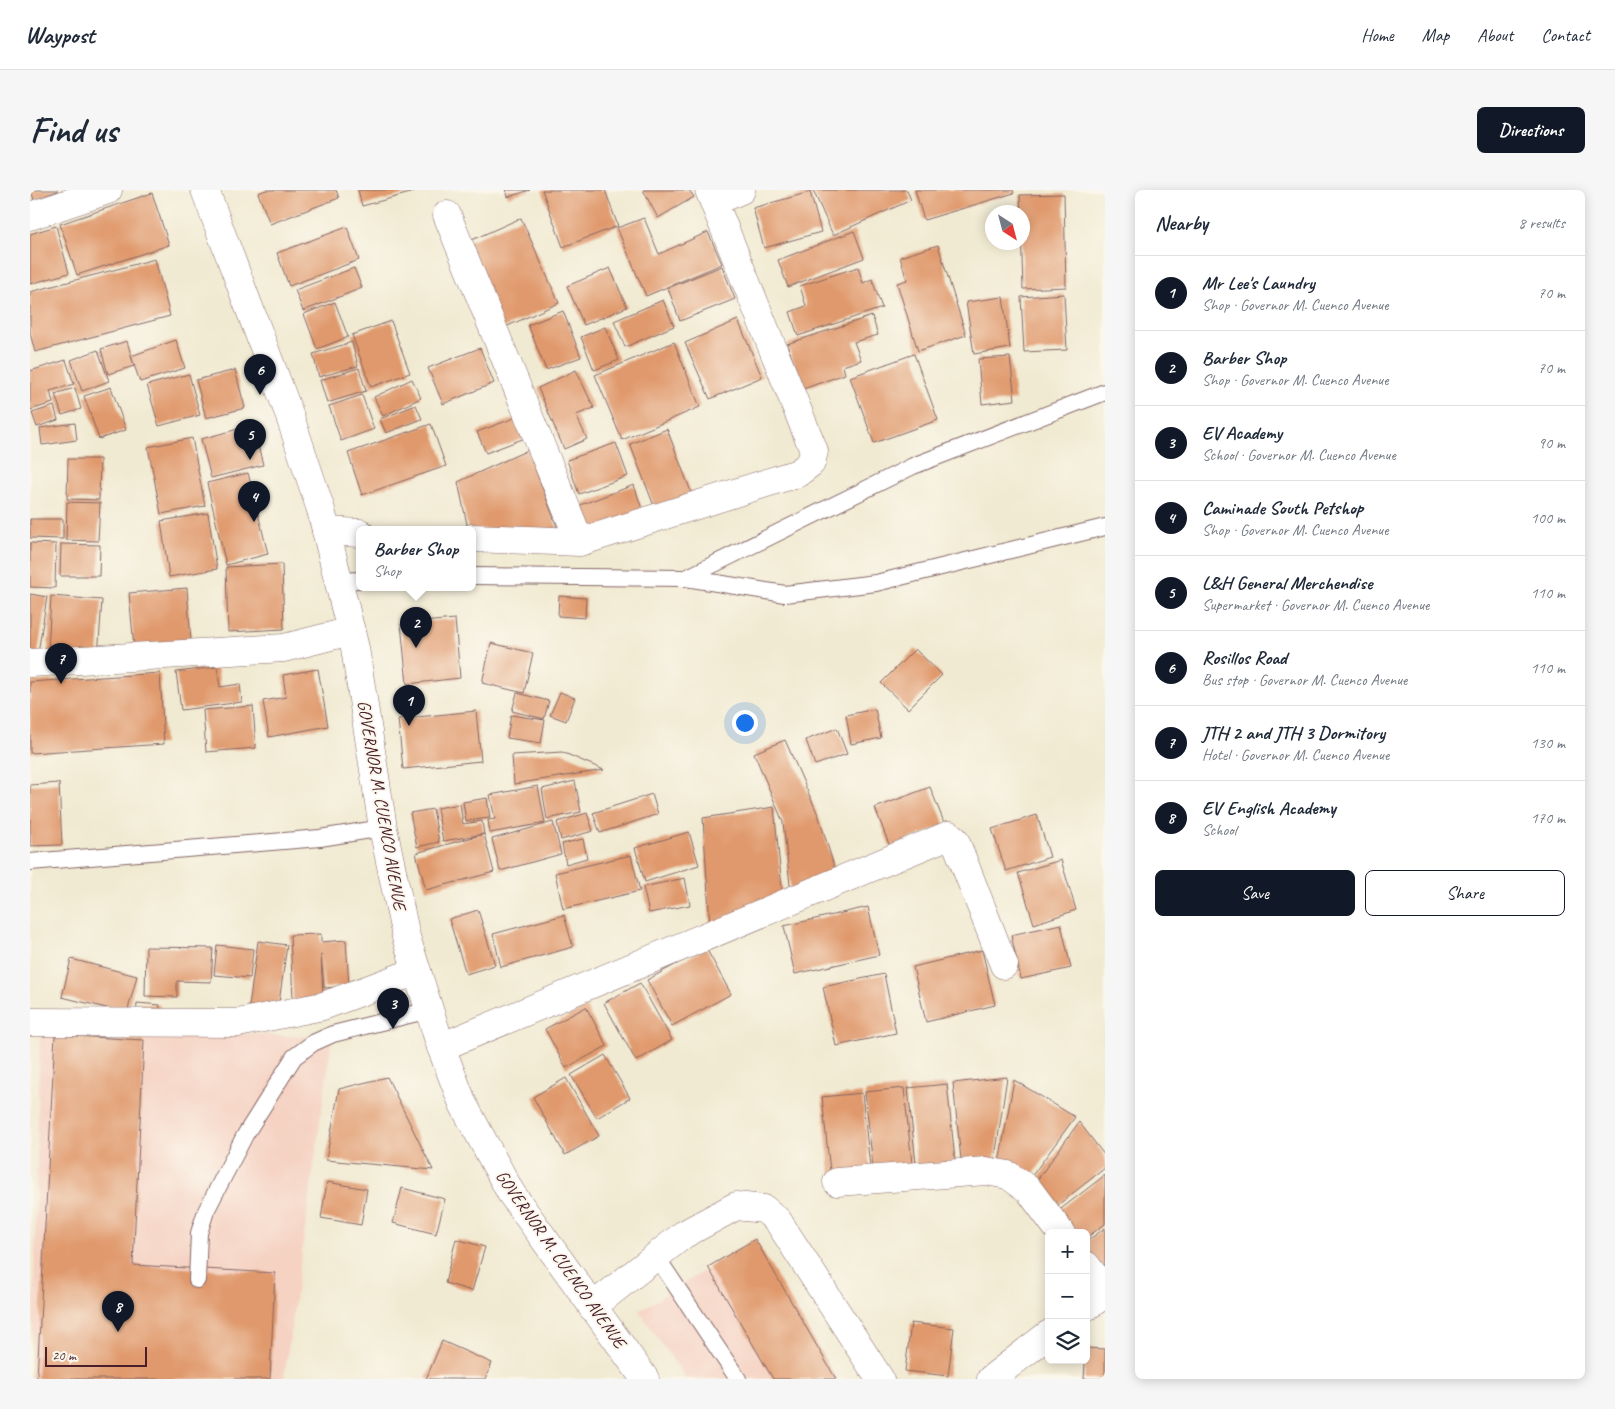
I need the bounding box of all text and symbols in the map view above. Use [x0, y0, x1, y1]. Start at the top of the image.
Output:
text: Waypost [25, 20, 95, 50]
text: Home [1361, 24, 1394, 46]
text: Map [1422, 24, 1449, 46]
text: About [1477, 24, 1513, 46]
text: Contact [1541, 24, 1590, 46]
button: Directions [1477, 107, 1585, 153]
text: Find us [30, 108, 117, 153]
north arrow [985, 205, 1030, 250]
text: Nearby [1155, 210, 1208, 236]
text: 8 results [1518, 213, 1565, 233]
text: Mr Lee's Laundry [1202, 271, 1315, 295]
text: 1 [1167, 283, 1175, 303]
text: 70 m [1538, 283, 1565, 303]
text: Shop · Governor M. Cuenco Avenue [1202, 295, 1388, 315]
text: Barber Shop [1202, 346, 1286, 370]
pin: 6 [244, 354, 276, 395]
text: 2 [1167, 358, 1175, 378]
text: 70 m [1538, 358, 1565, 378]
text: Shop · Governor M. Cuenco Avenue [1202, 370, 1388, 390]
pin: 5 [234, 419, 266, 460]
text: EV Academy [1202, 421, 1282, 445]
text: 3 [1167, 433, 1175, 453]
text: 90 m [1538, 433, 1565, 453]
text: School · Governor M. Cuenco Avenue [1202, 445, 1396, 465]
pin: 4 [238, 481, 270, 522]
text: Caminade South Petshop [1202, 496, 1363, 520]
text: 4 [1167, 508, 1175, 528]
text: 100 m [1531, 508, 1565, 528]
text: Shop · Governor M. Cuenco Avenue [1202, 520, 1388, 540]
popup [356, 526, 476, 591]
text: Barber Shop [374, 537, 458, 561]
text: Shop [374, 561, 401, 581]
text: L&H General Merchendise [1202, 571, 1372, 595]
text: 5 [1168, 583, 1174, 603]
text: 110 m [1531, 583, 1565, 603]
text: Supermarket · Governor M. Cuenco Avenue [1202, 595, 1429, 615]
pin: 2 [400, 607, 432, 648]
pin: 7 [45, 643, 77, 684]
text: Rosillos Road [1202, 646, 1287, 670]
text: 6 [1167, 658, 1175, 678]
text: 110 m [1531, 658, 1565, 678]
text: Bus stop · Governor M. Cuenco Avenue [1202, 670, 1407, 690]
pin: 1 [393, 685, 425, 726]
street label: GOVERNOR M. CUENCO AVENUE [353, 699, 412, 914]
your location [732, 710, 758, 736]
text: JTH 2 and JTH 3 Dormitory [1202, 721, 1385, 745]
text: 7 [1167, 733, 1175, 753]
text: 130 m [1531, 733, 1565, 753]
text: Hotel · Governor M. Cuenco Avenue [1202, 745, 1389, 765]
text: EV English Academy [1202, 796, 1336, 820]
text: 8 [1167, 808, 1175, 828]
text: 170 m [1531, 808, 1565, 828]
text: School [1202, 820, 1236, 840]
button: Save [1155, 870, 1355, 916]
button: Share [1365, 870, 1565, 916]
pin: 3 [377, 988, 409, 1029]
street label: GOVERNOR M. CUENCO AVENUE [491, 1166, 632, 1354]
map controls [1045, 1229, 1090, 1364]
button: + [1045, 1229, 1090, 1274]
button: − [1045, 1274, 1090, 1319]
pin: 8 [102, 1291, 134, 1332]
button: layers [1045, 1319, 1090, 1364]
scale bar [45, 1344, 148, 1367]
text: 20 m [52, 1347, 76, 1364]

